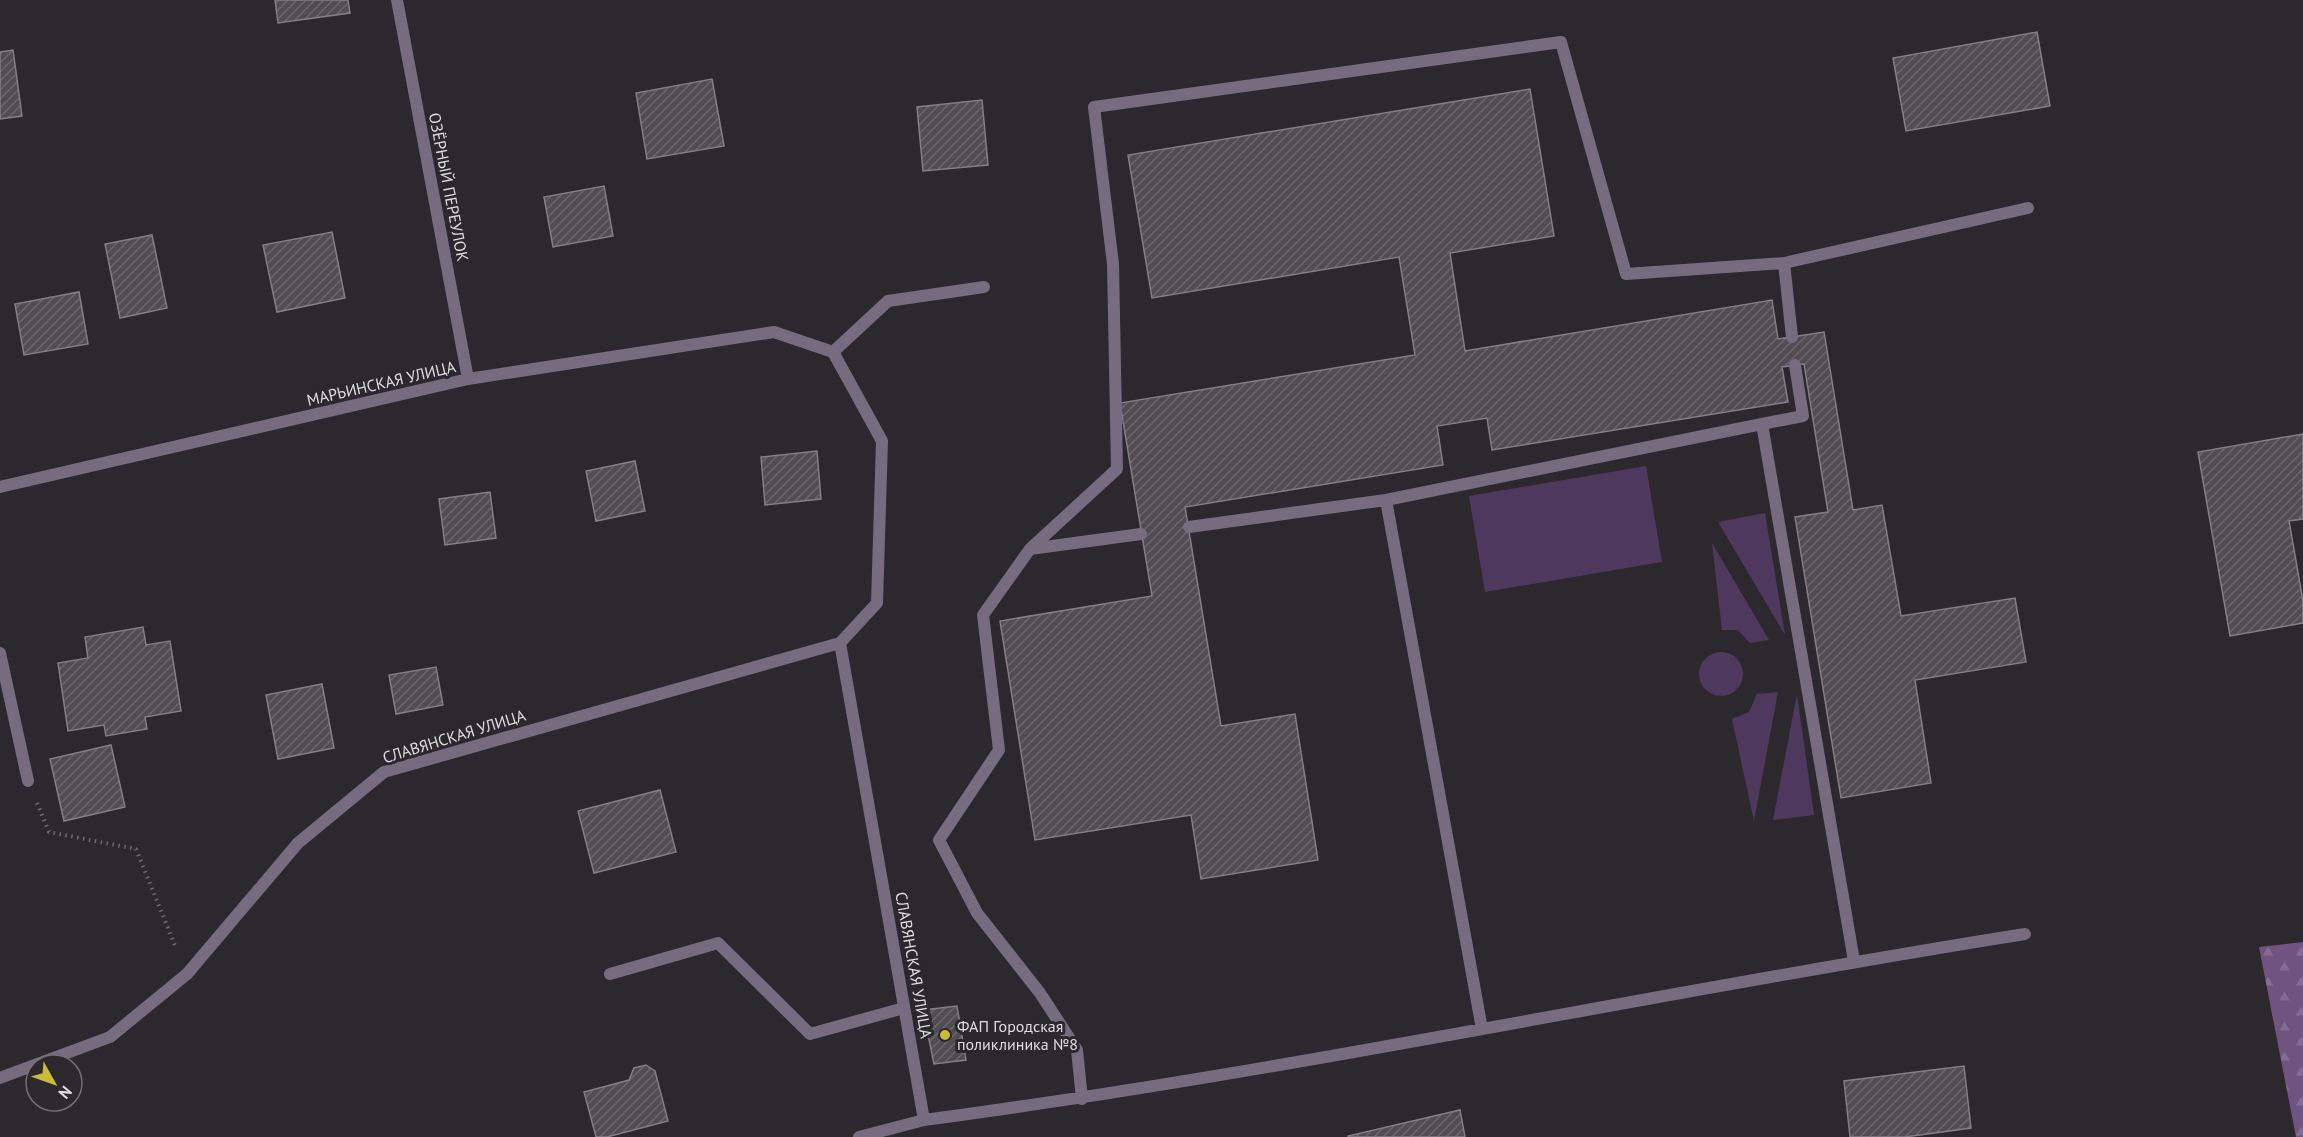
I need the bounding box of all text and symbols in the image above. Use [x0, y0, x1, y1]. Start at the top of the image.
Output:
street label: ОЗЁРНЫЙ ПЕРЕУЛОК [425, 111, 473, 263]
street label: МАРЬИНСКАЯ УЛИЦА [305, 356, 458, 410]
street label: СЛАВЯНСКАЯ УЛИЦА [380, 705, 529, 767]
street label: СЛАВЯНСКАЯ УЛИЦА [891, 890, 937, 1040]
place label: ФАП Городская поликлиника №8 [957, 1016, 1078, 1054]
marker: ФАП Городская поликлиника №8 [938, 1028, 952, 1042]
north arrow [24, 1053, 84, 1113]
text: N [54, 1082, 77, 1103]

